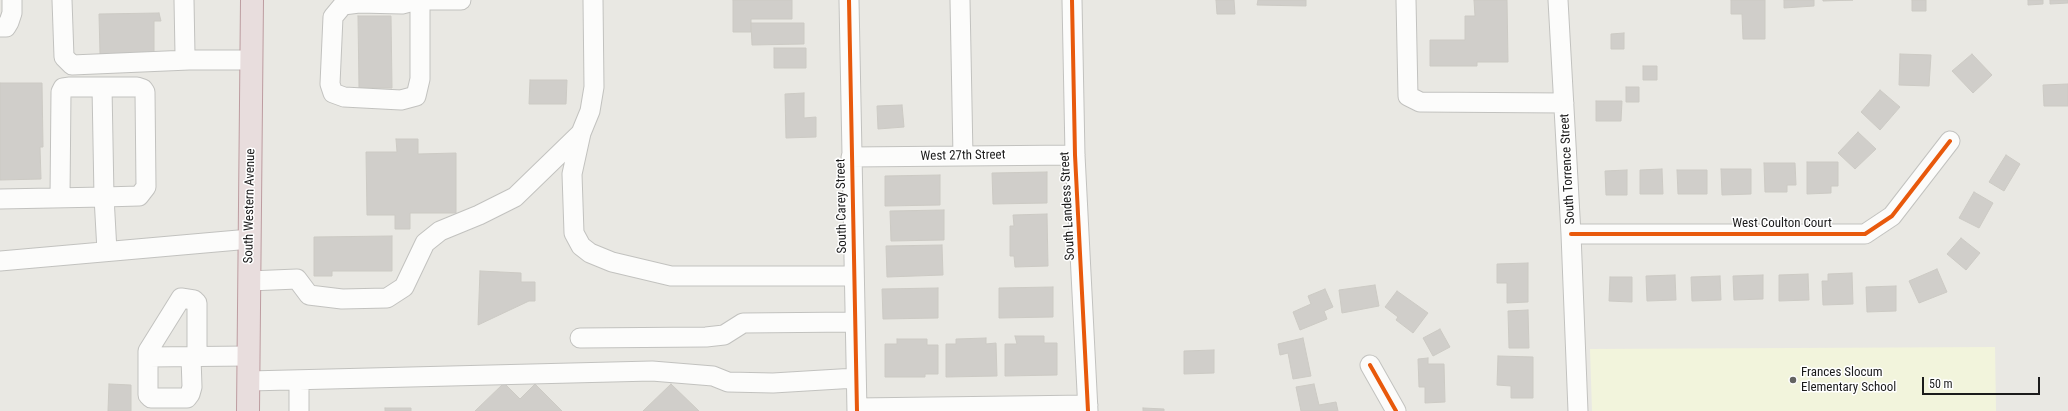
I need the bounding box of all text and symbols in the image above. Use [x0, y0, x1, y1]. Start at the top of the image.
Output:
street label: South Torrence Street [1557, 113, 1579, 225]
street label: West 27th Street [920, 147, 1006, 165]
street label: South Western Avenue [241, 148, 259, 264]
street label: South Landess Street [1057, 151, 1079, 261]
street label: South Carey Street [833, 158, 851, 254]
street label: West Coulton Court [1732, 216, 1832, 232]
place label: Frances Slocum Elementary School [1801, 365, 1896, 396]
scale bar [1924, 369, 2042, 395]
marker: Frances Slocum Elementary School [1788, 375, 1798, 385]
text: 50 m [1929, 377, 1953, 391]

